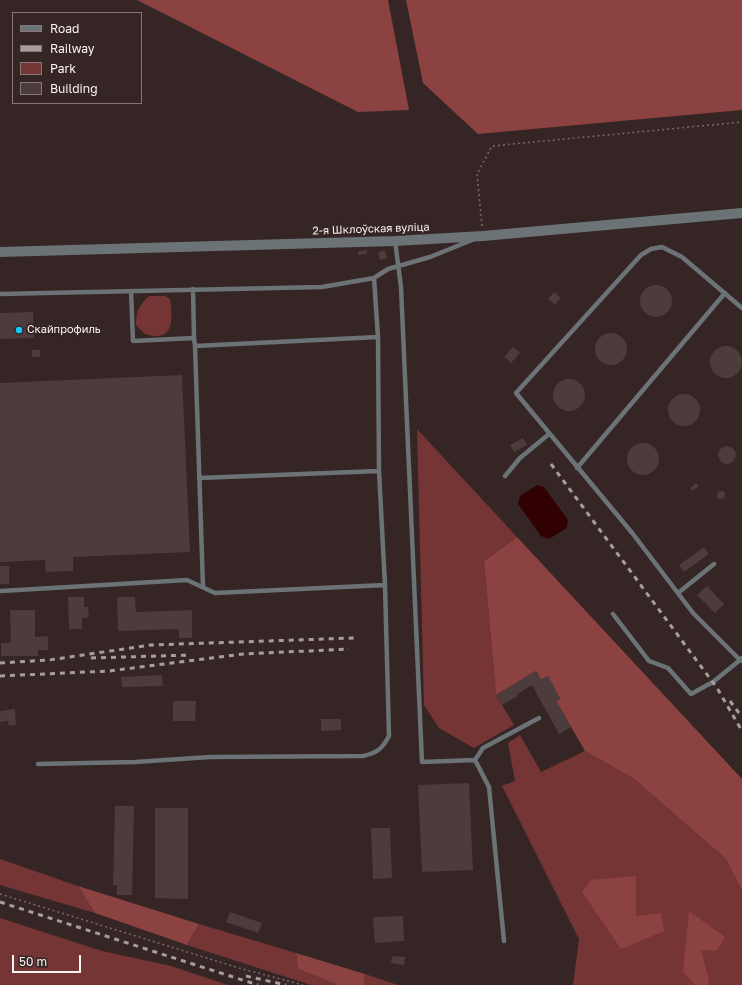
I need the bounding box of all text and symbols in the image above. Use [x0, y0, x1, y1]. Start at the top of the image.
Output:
legend [12, 12, 142, 104]
text: Road [50, 21, 79, 36]
text: Railway [50, 41, 95, 56]
text: Park [50, 61, 76, 76]
text: Building [50, 81, 98, 96]
street label: 2-я Шклоўская вуліца [312, 220, 430, 238]
place label: Скайпрофиль [27, 323, 101, 337]
marker: Скайпрофиль [14, 325, 24, 335]
scale bar [14, 947, 83, 973]
text: 50 m [19, 954, 47, 969]

